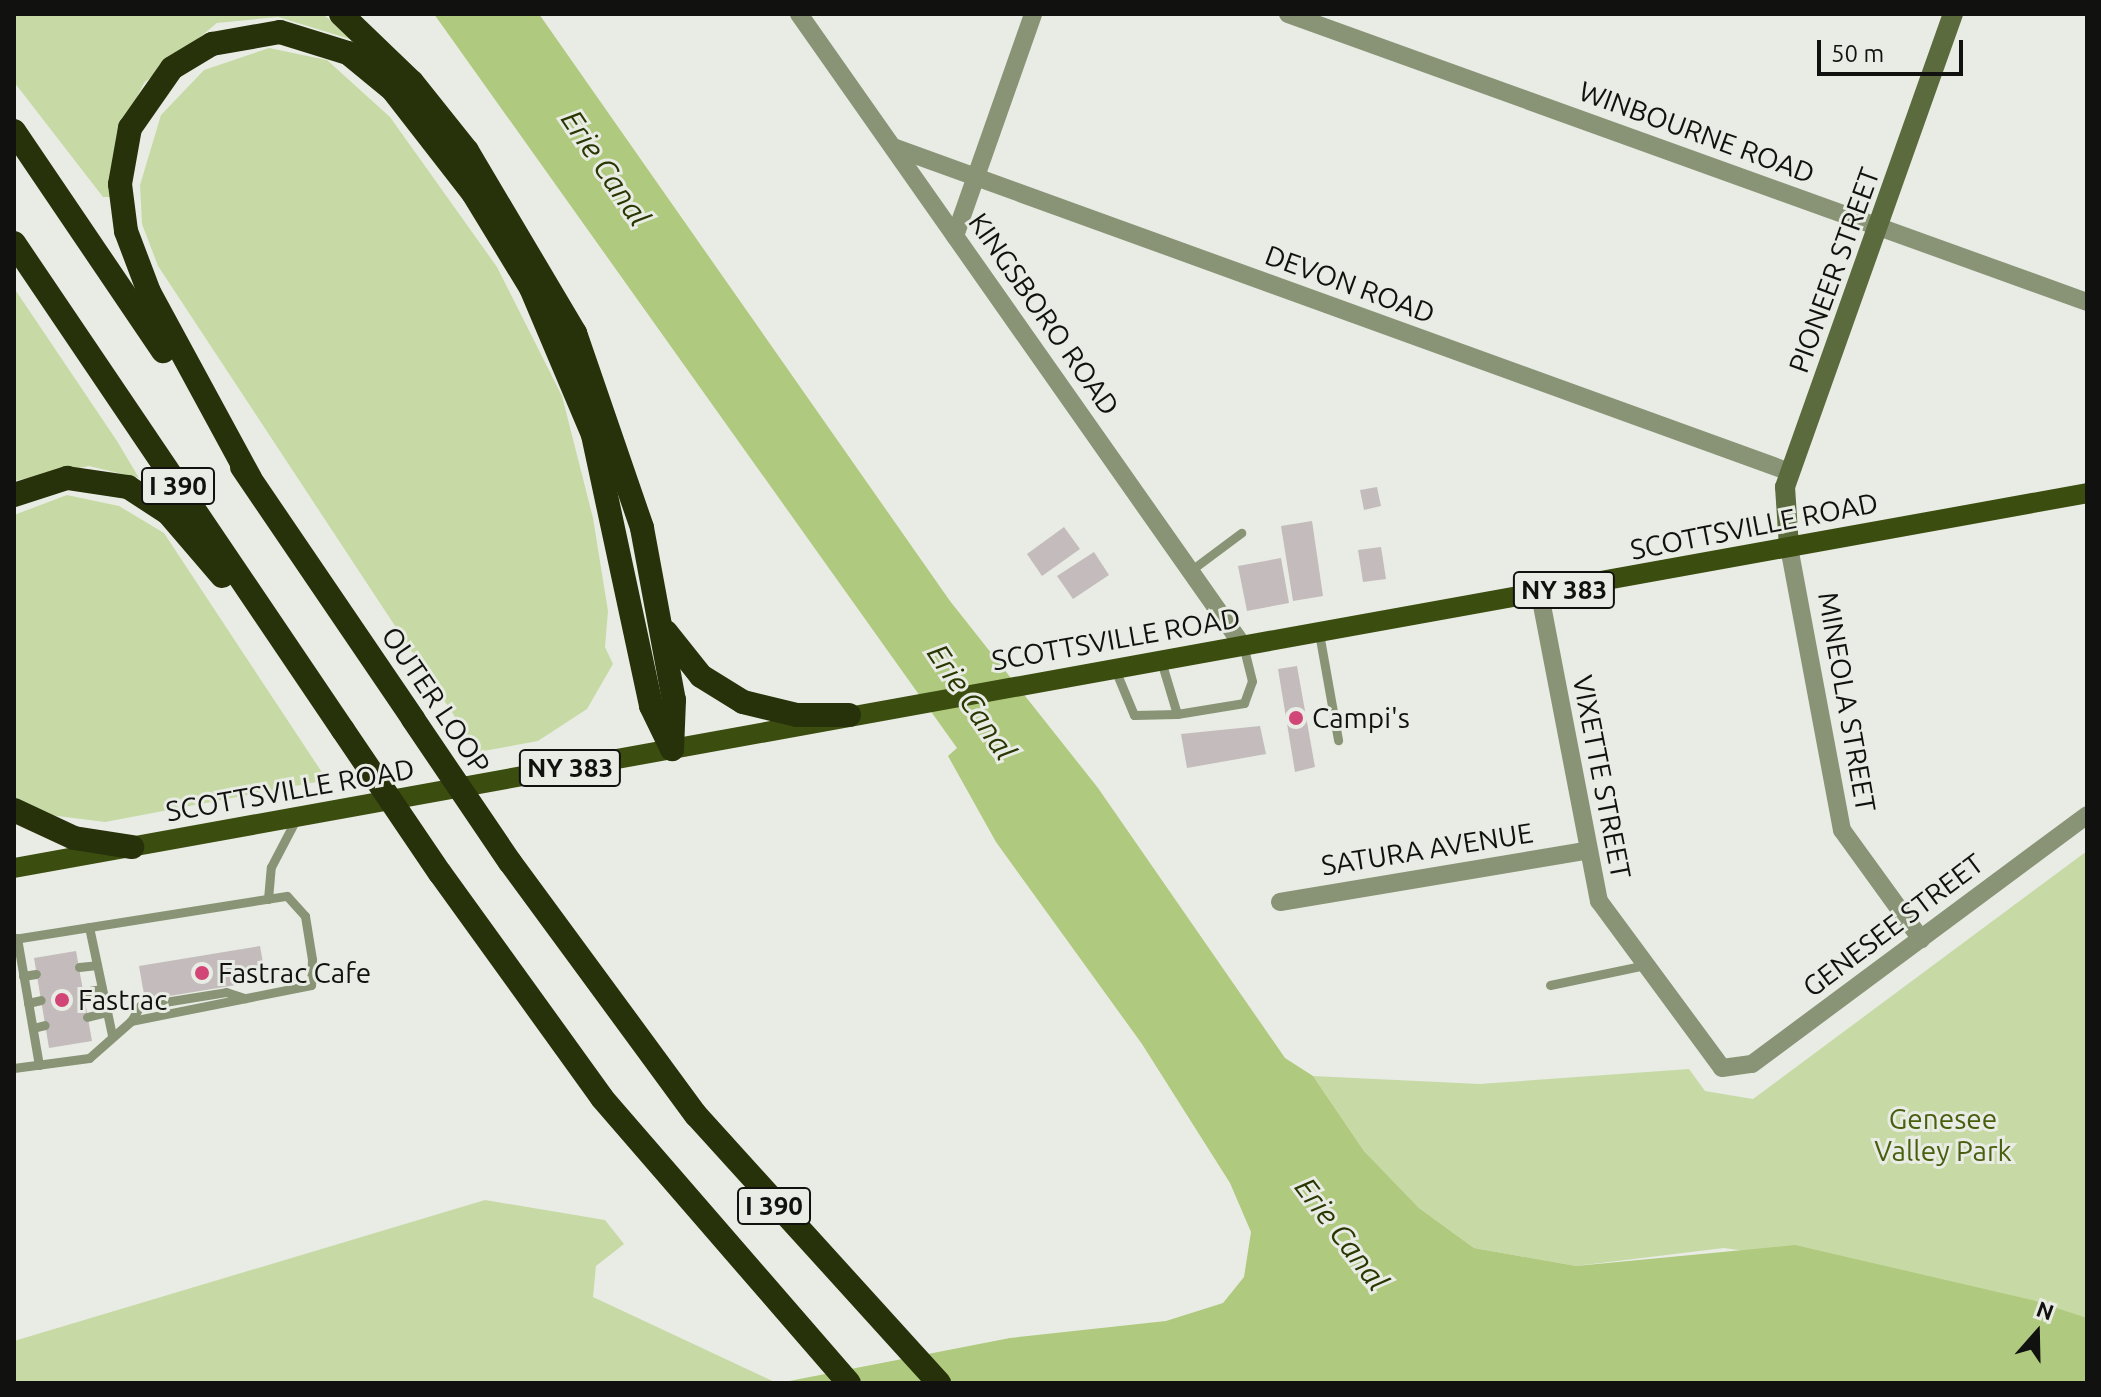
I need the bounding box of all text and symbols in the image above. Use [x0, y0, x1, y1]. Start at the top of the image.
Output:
scale bar [1821, 24, 1967, 74]
text: 50 m [1831, 40, 1884, 67]
street label: WINBOURNE ROAD [1575, 74, 1819, 190]
water label: Erie Canal [554, 103, 658, 233]
street label: PIONEER STREET [1781, 163, 1887, 377]
street label: KINGSBORO ROAD [962, 206, 1126, 422]
street label: DEVON ROAD [1261, 238, 1439, 330]
road number: I 390 [140, 464, 216, 508]
street label: SCOTTSVILLE ROAD [1627, 486, 1881, 566]
road number: NY 383 [1512, 568, 1616, 612]
street label: MINEOLA STREET [1811, 589, 1883, 815]
street label: SCOTTSVILLE ROAD [989, 601, 1243, 677]
street label: OUTER LOOP [375, 620, 497, 780]
water label: Erie Canal [920, 637, 1024, 767]
street label: VIXETTE STREET [1566, 672, 1638, 882]
place label: Campi's [1312, 701, 1410, 735]
marker: Campi's [1287, 709, 1305, 727]
road number: NY 383 [518, 746, 622, 790]
street label: SCOTTSVILLE ROAD [163, 752, 417, 828]
street label: SATURA AVENUE [1319, 816, 1535, 882]
street label: GENESEE STREET [1796, 846, 1990, 1004]
place label: Fastrac Cafe [218, 956, 371, 990]
marker: Fastrac Cafe [193, 964, 211, 982]
place label: Fastrac [78, 983, 167, 1017]
marker: Fastrac [53, 991, 71, 1009]
park label: Genesee Valley Park [1874, 1102, 2012, 1168]
water label: Erie Canal [1288, 1170, 1396, 1298]
road number: I 390 [736, 1184, 812, 1228]
north arrow [1997, 1293, 2077, 1373]
text: N [2033, 1295, 2057, 1325]

